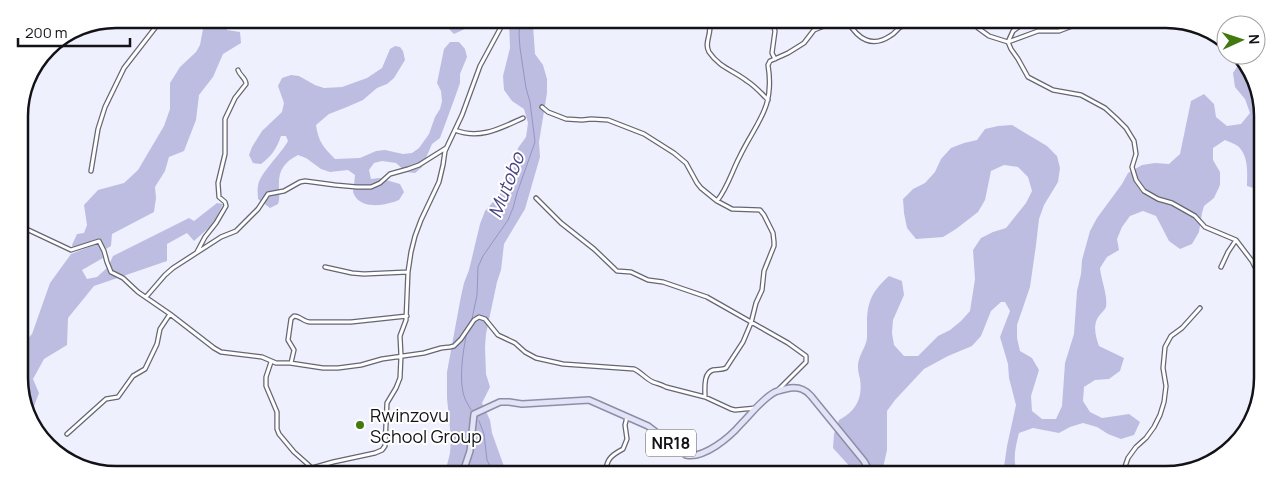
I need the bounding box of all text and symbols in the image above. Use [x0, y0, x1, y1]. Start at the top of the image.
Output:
scale bar [18, 15, 130, 47]
north arrow [1216, 15, 1266, 65]
text: 200 m [25, 22, 68, 43]
text: N [1245, 34, 1264, 45]
water label: Mutobo [482, 147, 531, 222]
place label: Rwinzovu School Group [370, 403, 482, 448]
marker: Rwinzovu School Group [354, 419, 366, 431]
road number: NR18 [646, 429, 696, 456]

